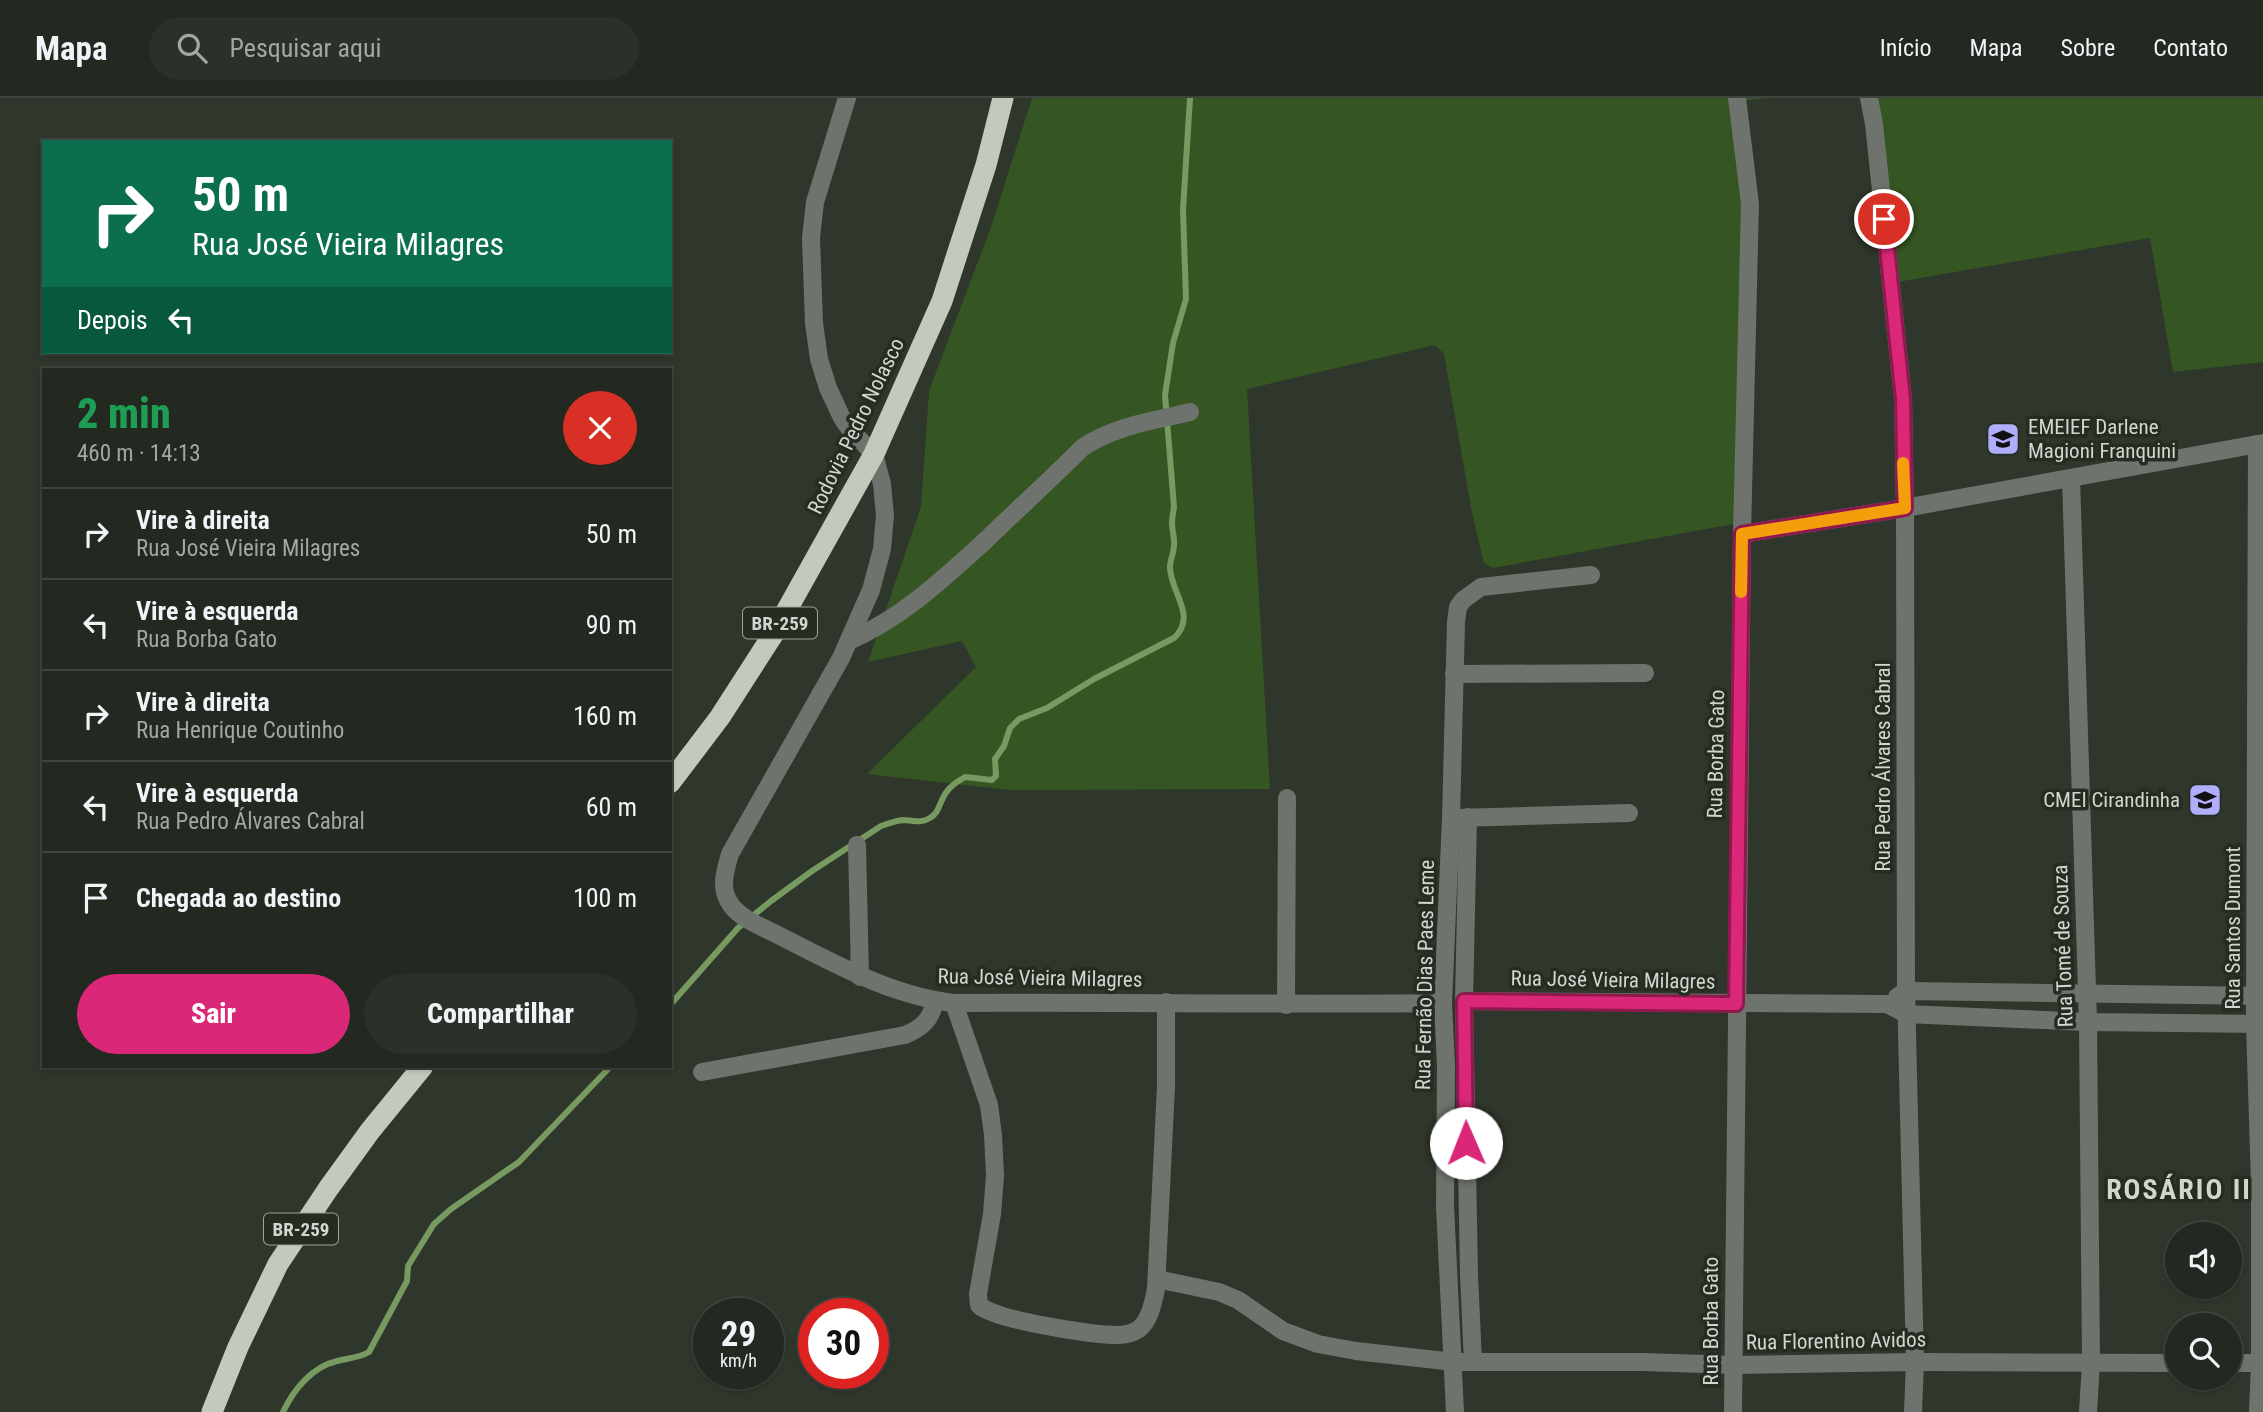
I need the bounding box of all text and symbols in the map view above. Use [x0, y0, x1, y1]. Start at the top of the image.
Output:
search box [149, 17, 639, 80]
text: Mapa [35, 29, 107, 68]
icon: search [173, 29, 211, 67]
text: Pesquisar aqui [229, 33, 382, 63]
text: Início [1880, 34, 1932, 62]
text: Mapa [1970, 34, 2023, 62]
text: Sobre [2061, 34, 2115, 62]
text: Contato [2153, 34, 2228, 62]
text: 50 m [192, 166, 289, 223]
icon: right [77, 168, 168, 259]
pin [1854, 189, 1914, 249]
icon: arrive [1865, 200, 1903, 238]
text: Rua José Vieira Milagres [192, 225, 504, 263]
icon: left [162, 301, 200, 339]
text: Depois [77, 305, 148, 335]
street label: Rodovia Pedro Nolasco [803, 334, 909, 518]
text: 2 min [77, 389, 171, 438]
button: close [563, 391, 637, 465]
place label: EMEIEF Darlene Magioni Franquini [2028, 415, 2176, 463]
school or university icon: EMEIEF Darlene Magioni Franquini [1984, 420, 2022, 458]
text: 460 m · 14:13 [77, 440, 201, 467]
text: Vire à direita [136, 505, 270, 535]
icon: right [77, 515, 115, 553]
text: 50 m [586, 519, 637, 549]
text: Rua José Vieira Milagres [136, 535, 360, 562]
text: Vire à esquerda [136, 596, 299, 626]
icon: left [77, 606, 115, 644]
road number: BR-259 [743, 608, 817, 638]
text: 90 m [586, 610, 637, 640]
text: Rua Borba Gato [136, 626, 277, 653]
street label: Rua Pedro Álvares Cabral [1871, 663, 1895, 871]
text: Vire à direita [136, 687, 270, 717]
street label: Rua Borba Gato [1703, 689, 1729, 819]
icon: right [77, 697, 115, 735]
text: 160 m [573, 701, 637, 731]
text: Rua Henrique Coutinho [136, 717, 344, 744]
text: Vire à esquerda [136, 778, 299, 808]
school or university icon: CMEI Cirandinha [2186, 781, 2224, 819]
icon: left [77, 788, 115, 826]
place label: CMEI Cirandinha [2043, 788, 2180, 812]
text: 60 m [586, 792, 637, 822]
text: Rua Pedro Álvares Cabral [136, 808, 365, 835]
street label: Rua Santos Dumont [2221, 846, 2245, 1010]
street label: Rua Fernão Dias Paes Leme [1411, 859, 1439, 1090]
street label: Rua Tomé de Souza [2048, 864, 2078, 1028]
icon: arrive [77, 879, 115, 917]
text: Chegada ao destino [136, 883, 341, 913]
text: 100 m [573, 883, 637, 913]
street label: Rua José Vieira Milagres [937, 964, 1143, 992]
street label: Rua José Vieira Milagres [1510, 966, 1716, 994]
button: Sair [77, 974, 350, 1054]
button: Compartilhar [364, 974, 637, 1054]
position arrow [1429, 1106, 1503, 1180]
district label: ROSÁRIO II [2106, 1173, 2252, 1206]
road number: BR-259 [264, 1214, 338, 1245]
map controls [2165, 1222, 2242, 1390]
button: sound [2165, 1222, 2242, 1299]
street label: Rua Borba Gato [1699, 1257, 1723, 1385]
speed limit sign: 30 [798, 1298, 889, 1389]
button: search [2165, 1313, 2242, 1390]
text: 29 [721, 1314, 756, 1355]
street label: Rua Florentino Avidos [1746, 1327, 1926, 1355]
text: km/h [720, 1350, 757, 1371]

